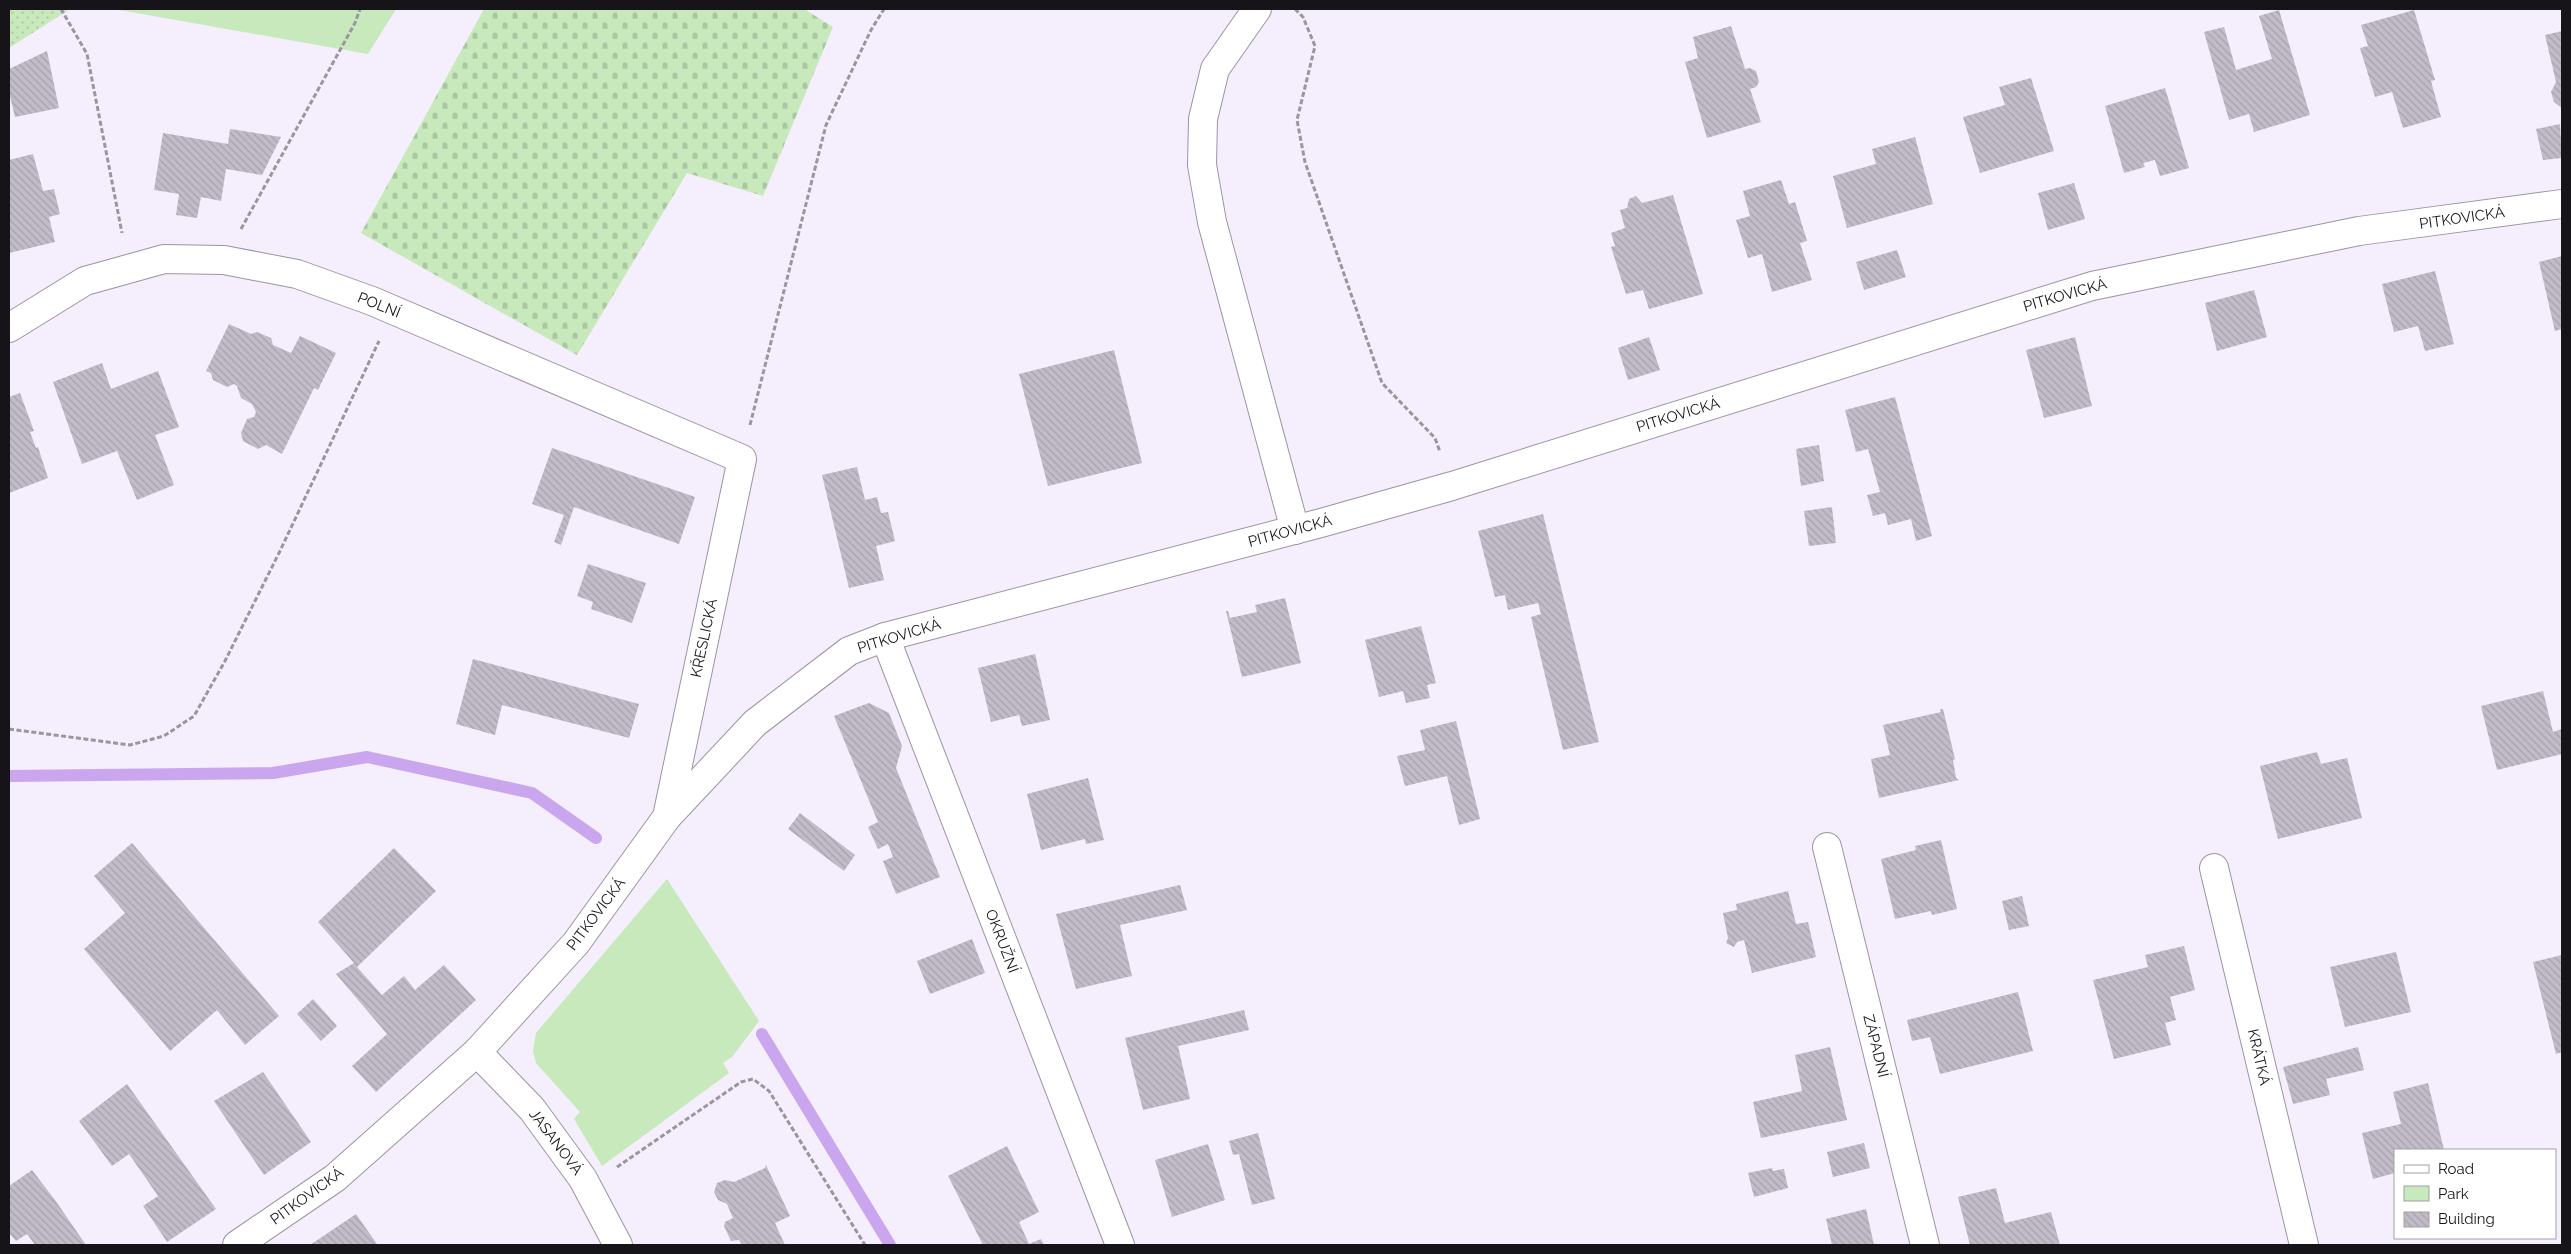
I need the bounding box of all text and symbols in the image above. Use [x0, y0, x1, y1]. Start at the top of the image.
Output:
street label: PITKOVICKÁ [2418, 203, 2506, 233]
street label: PITKOVICKÁ [2021, 274, 2109, 316]
street label: POLNÍ [355, 288, 403, 322]
street label: PITKOVICKÁ [1634, 394, 1722, 436]
street label: PITKOVICKÁ [1246, 511, 1334, 551]
street label: KŘESLICKÁ [686, 597, 721, 679]
street label: PITKOVICKÁ [855, 615, 943, 657]
street label: PITKOVICKÁ [563, 874, 629, 954]
street label: OKRUŽNÍ [982, 907, 1022, 976]
street label: ZÁPADNÍ [1859, 1013, 1893, 1080]
street label: KRÁTKÁ [2244, 1027, 2274, 1087]
street label: JASANOVÁ [525, 1105, 587, 1179]
legend [2394, 1149, 2556, 1239]
text: Road [2438, 1160, 2474, 1178]
street label: PITKOVICKÁ [267, 1163, 347, 1229]
text: Park [2438, 1185, 2469, 1203]
text: Building [2438, 1210, 2495, 1228]

